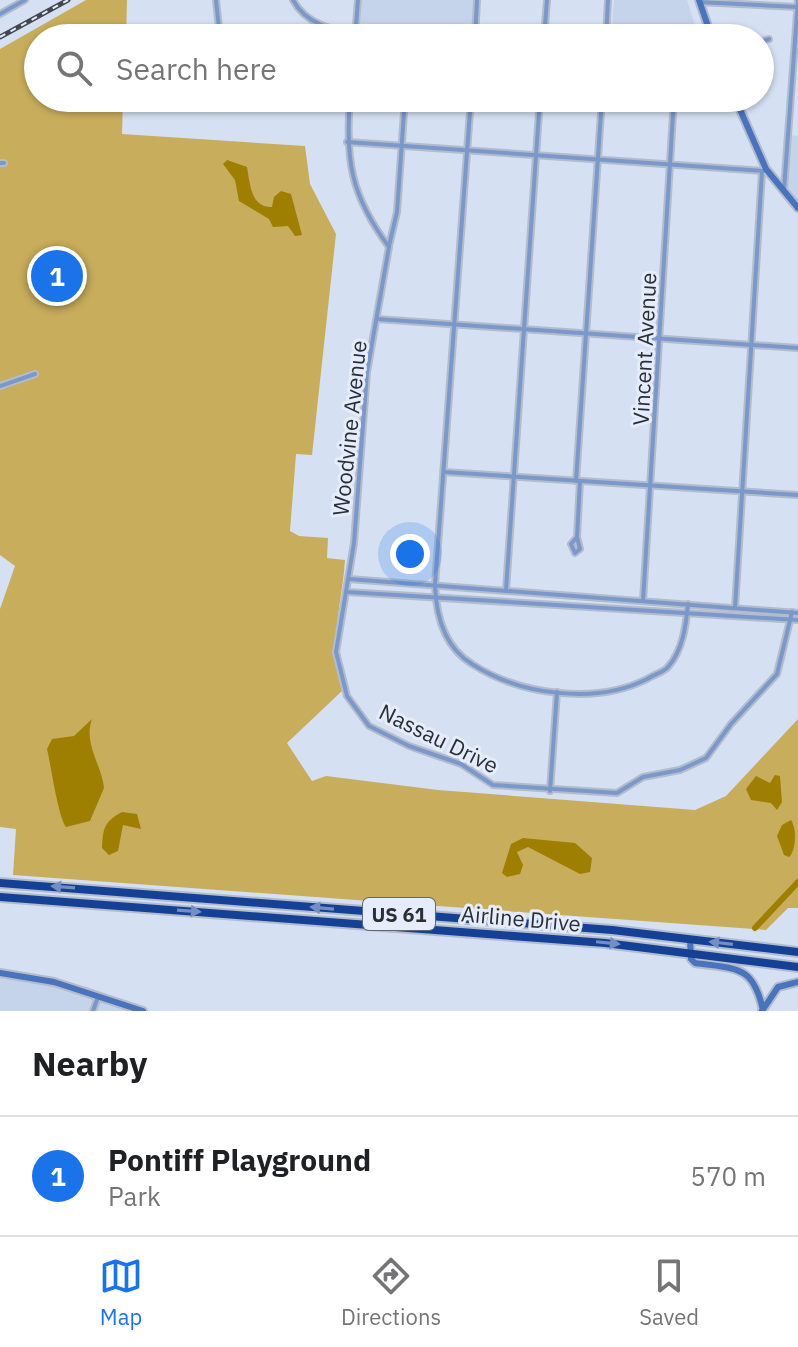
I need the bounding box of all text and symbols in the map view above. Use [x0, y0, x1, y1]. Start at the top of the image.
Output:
search box [24, 24, 774, 112]
icon: search [52, 46, 96, 90]
text: Search here [116, 49, 277, 88]
pin: 1 [31, 246, 83, 306]
street label: Vincent Avenue [626, 272, 662, 426]
street label: Woodvine Avenue [325, 339, 373, 517]
your location [390, 534, 430, 574]
street label: Nassau Drive [375, 697, 503, 779]
one-way arrow [50, 880, 75, 893]
road number: US 61 [363, 898, 435, 930]
street label: Airline Drive [460, 898, 582, 938]
one-way arrow [309, 901, 334, 914]
one-way arrow [177, 905, 202, 918]
one-way arrow [708, 936, 733, 949]
one-way arrow [596, 937, 621, 950]
text: Nearby [32, 1041, 147, 1085]
text: Pontiff Playground [108, 1140, 371, 1179]
text: 1 [50, 1159, 66, 1193]
text: 570 m [690, 1159, 766, 1193]
text: Park [108, 1179, 161, 1213]
tab: Map [99, 1254, 143, 1331]
tab: Directions [341, 1254, 441, 1331]
tab: Saved [639, 1254, 699, 1331]

